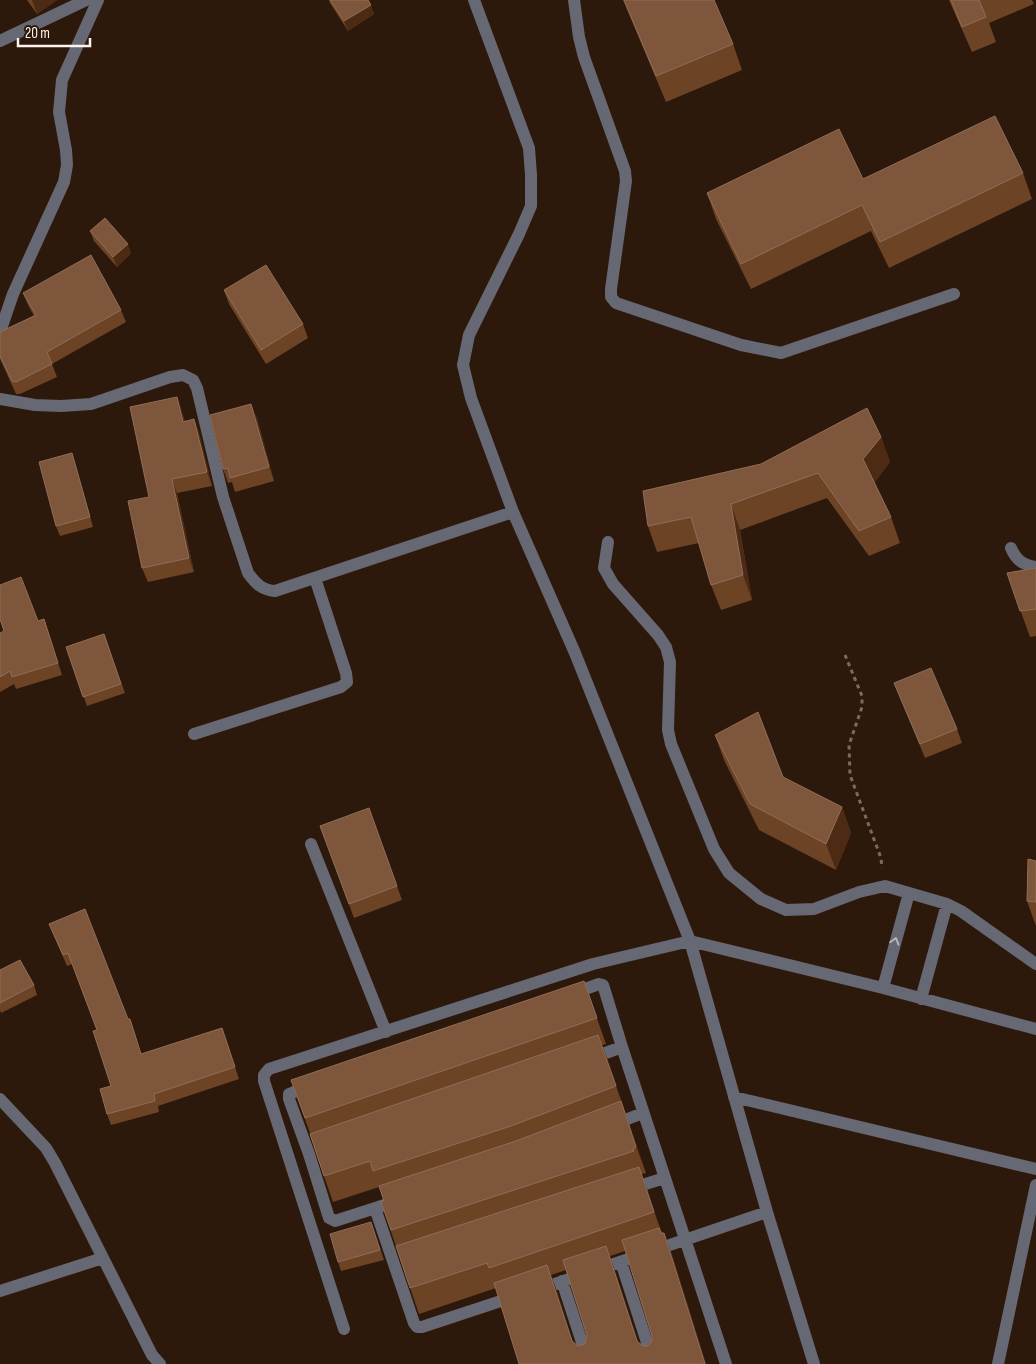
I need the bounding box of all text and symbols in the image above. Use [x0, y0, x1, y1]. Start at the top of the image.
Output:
scale bar [18, 15, 90, 47]
text: 20 m [25, 24, 50, 43]
one-way arrow [890, 938, 900, 946]

